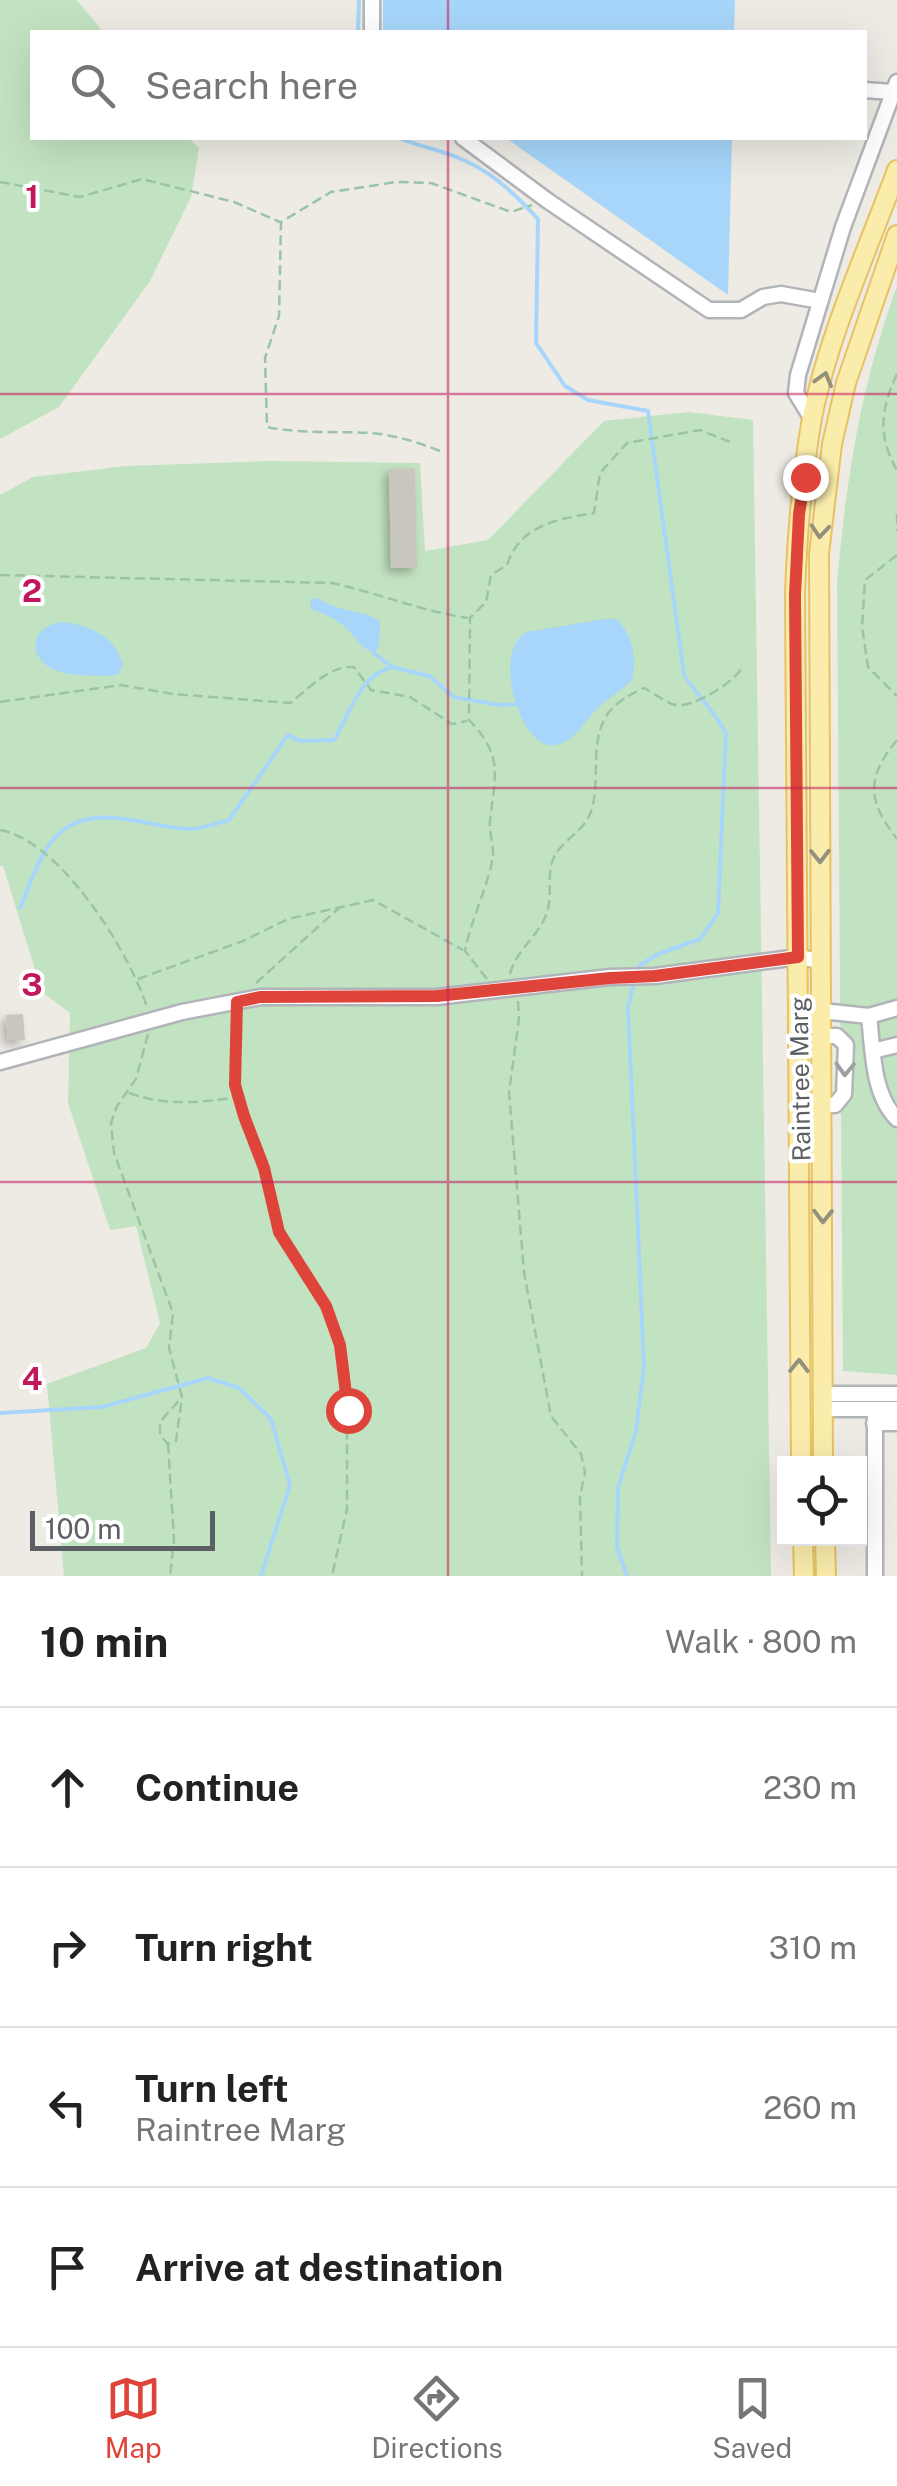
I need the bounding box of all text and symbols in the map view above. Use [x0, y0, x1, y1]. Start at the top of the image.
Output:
search box [30, 30, 867, 140]
icon: search [65, 58, 120, 113]
text: Search here [145, 63, 358, 108]
text: 1 [25, 178, 39, 215]
one-way arrow [812, 371, 833, 388]
route end [783, 455, 829, 501]
one-way arrow [810, 524, 832, 540]
text: 2 [22, 572, 42, 609]
one-way arrow [809, 850, 831, 865]
text: 3 [21, 966, 43, 1003]
street label: Raintree Marg [784, 996, 816, 1162]
one-way arrow [835, 1061, 856, 1077]
one-way arrow [812, 1209, 833, 1225]
one-way arrow [788, 1358, 809, 1374]
text: 4 [22, 1360, 43, 1397]
route start [326, 1388, 372, 1434]
map controls [777, 1456, 867, 1546]
button: locate [777, 1456, 867, 1546]
scale bar [30, 1506, 215, 1550]
text: 100 m [45, 1512, 122, 1545]
text: 10 min [40, 1617, 168, 1666]
text: Walk · 800 m [665, 1623, 857, 1660]
icon: ahead [40, 1760, 95, 1815]
text: Continue [135, 1765, 299, 1810]
text: 230 m [763, 1769, 857, 1806]
icon: right [40, 1920, 95, 1975]
text: Turn right [135, 1925, 313, 1970]
text: 310 m [769, 1929, 857, 1966]
text: Turn left [135, 2066, 289, 2111]
icon: left [40, 2080, 95, 2135]
text: 260 m [763, 2089, 857, 2126]
text: Raintree Marg [135, 2111, 346, 2148]
icon: arrive [40, 2240, 95, 2295]
text: Arrive at destination [135, 2245, 503, 2290]
tab: Map [105, 2371, 162, 2464]
tab: Directions [371, 2371, 503, 2464]
tab: Saved [712, 2371, 792, 2464]

